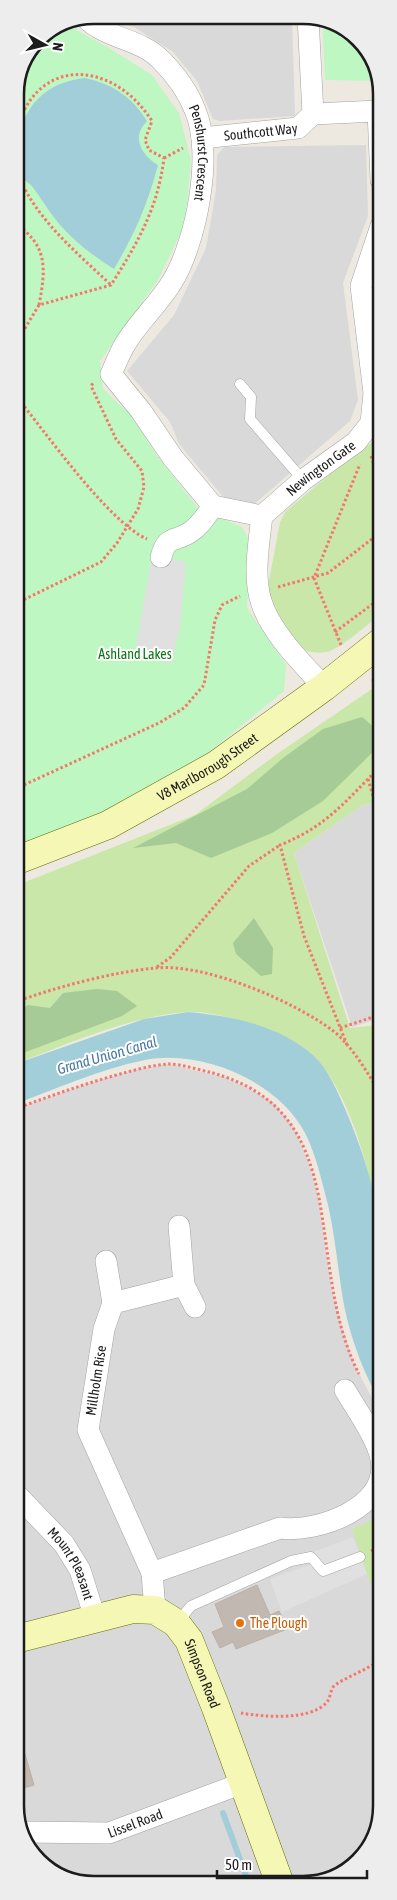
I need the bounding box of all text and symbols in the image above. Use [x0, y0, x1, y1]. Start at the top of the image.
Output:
north arrow [20, 20, 70, 70]
text: N [49, 42, 66, 52]
street label: Penshurst Crescent [186, 102, 211, 202]
street label: Southcott Way [223, 120, 298, 144]
street label: Newington Gate [283, 437, 358, 499]
park label: Ashland Lakes [98, 646, 172, 662]
street label: V8 Marlborough Street [154, 730, 261, 804]
water label: Grand Union Canal [55, 1033, 159, 1077]
street label: Millholm Rise [82, 1344, 109, 1417]
street label: Mount Pleasant [44, 1524, 97, 1602]
place label: The Plough [250, 1615, 308, 1631]
marker: The Plough [234, 1617, 246, 1629]
street label: Simpson Road [181, 1637, 223, 1710]
street label: Lissel Road [106, 1806, 165, 1841]
scale bar [217, 1848, 367, 1880]
text: 50 m [225, 1856, 252, 1873]

